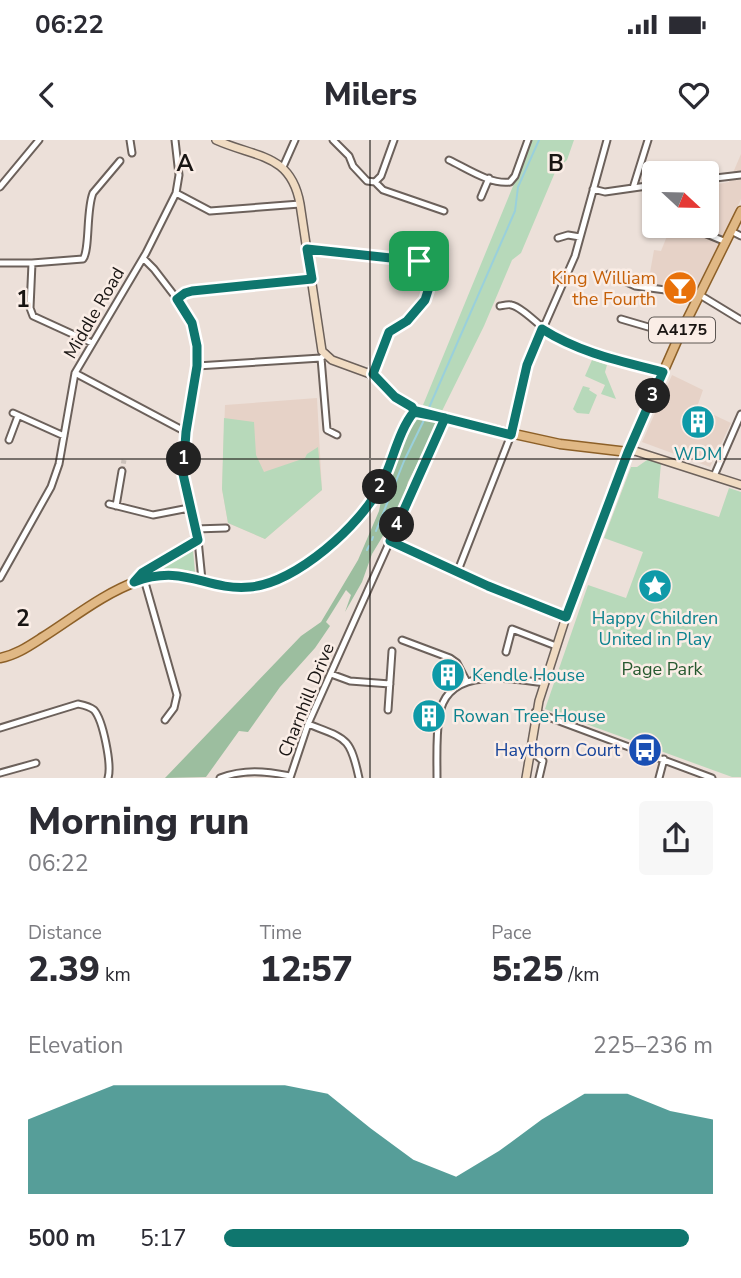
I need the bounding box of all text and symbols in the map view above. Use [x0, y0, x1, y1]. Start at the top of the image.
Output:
text: 06:22 [35, 7, 104, 42]
text: Milers [324, 73, 417, 116]
icon: back [28, 76, 66, 114]
icon: heart [675, 76, 713, 114]
text: A [176, 148, 194, 179]
text: B [548, 148, 564, 179]
north arrow [642, 161, 719, 238]
map controls [642, 161, 719, 238]
pin [389, 231, 449, 291]
icon: arrive [400, 242, 438, 280]
street label: Middle Road [58, 263, 130, 363]
place label: King William the Fourth [551, 266, 656, 311]
bar icon: King William the Fourth [661, 269, 699, 307]
text: 1 [16, 284, 30, 315]
road number: A4175 [649, 318, 715, 342]
pin: 3 [636, 378, 670, 414]
text: 3 [647, 382, 658, 408]
building icon: WDM [679, 403, 717, 441]
pin: 1 [166, 442, 202, 476]
place label: WDM [674, 442, 722, 466]
text: 1 [178, 445, 189, 471]
pin: 2 [362, 470, 398, 504]
text: 2 [374, 473, 385, 499]
pin: 4 [380, 508, 414, 542]
text: 4 [391, 511, 402, 537]
place icon: Happy Children United in Play [636, 567, 674, 605]
text: 2 [16, 603, 30, 634]
place label: Happy Children United in Play [592, 606, 718, 651]
street label: Charnhill Drive [272, 639, 340, 761]
building icon: Kendle House [429, 656, 467, 694]
park label: Page Park [621, 657, 704, 681]
place label: Kendle House [472, 663, 585, 687]
building icon: Rowan Tree House [410, 697, 448, 735]
place label: Rowan Tree House [453, 704, 606, 728]
bus stop icon: Haythorn Court [626, 731, 664, 769]
place label: Haythorn Court [495, 738, 621, 762]
text: Morning run [28, 796, 249, 847]
button: share [639, 801, 713, 875]
text: 06:22 [28, 848, 88, 879]
text: Distance [28, 920, 102, 946]
text: Time [260, 920, 302, 946]
text: Pace [491, 920, 532, 946]
text: 2.39 [28, 946, 100, 993]
text: 12:57 [260, 946, 353, 993]
text: 5:25 [491, 946, 563, 993]
text: km [100, 962, 131, 988]
text: /km [563, 962, 599, 988]
text: Elevation [28, 1030, 123, 1061]
text: 225–236 m [593, 1030, 713, 1061]
text: 500 m [28, 1223, 96, 1254]
text: 5:17 [140, 1223, 187, 1254]

